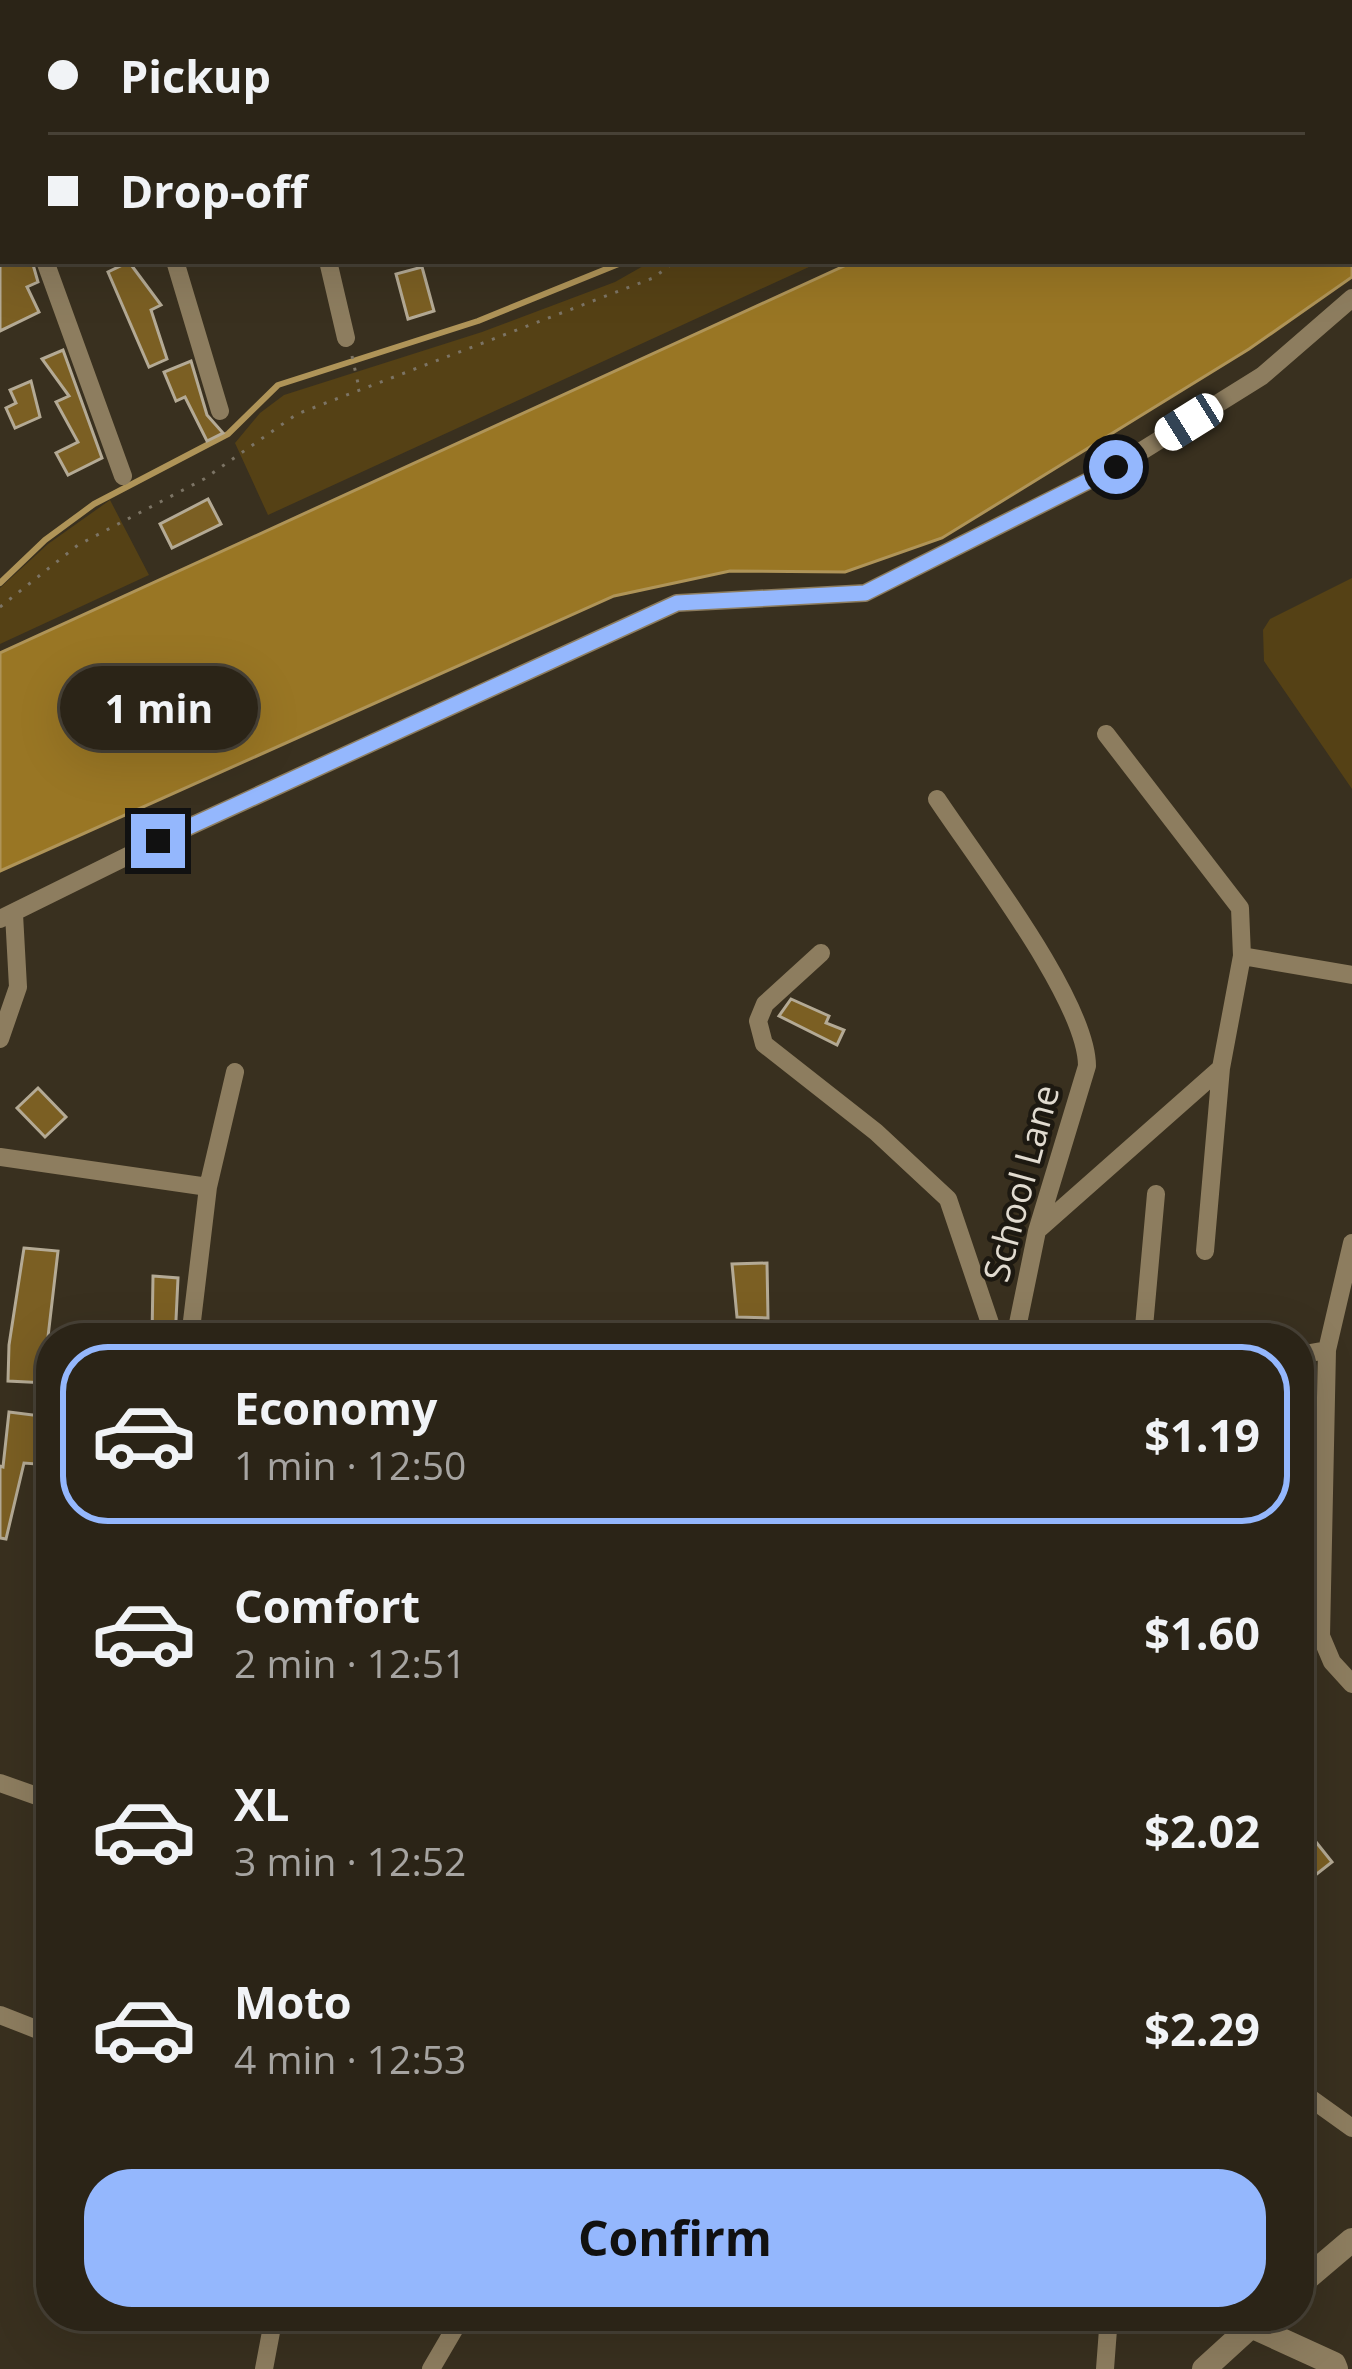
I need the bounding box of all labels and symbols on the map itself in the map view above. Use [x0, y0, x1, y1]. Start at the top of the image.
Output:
car [1149, 388, 1229, 456]
route start [1089, 440, 1143, 494]
callout: 1 min [59, 667, 257, 751]
route end [131, 814, 185, 868]
street label: School Lane [971, 1079, 1070, 1287]

